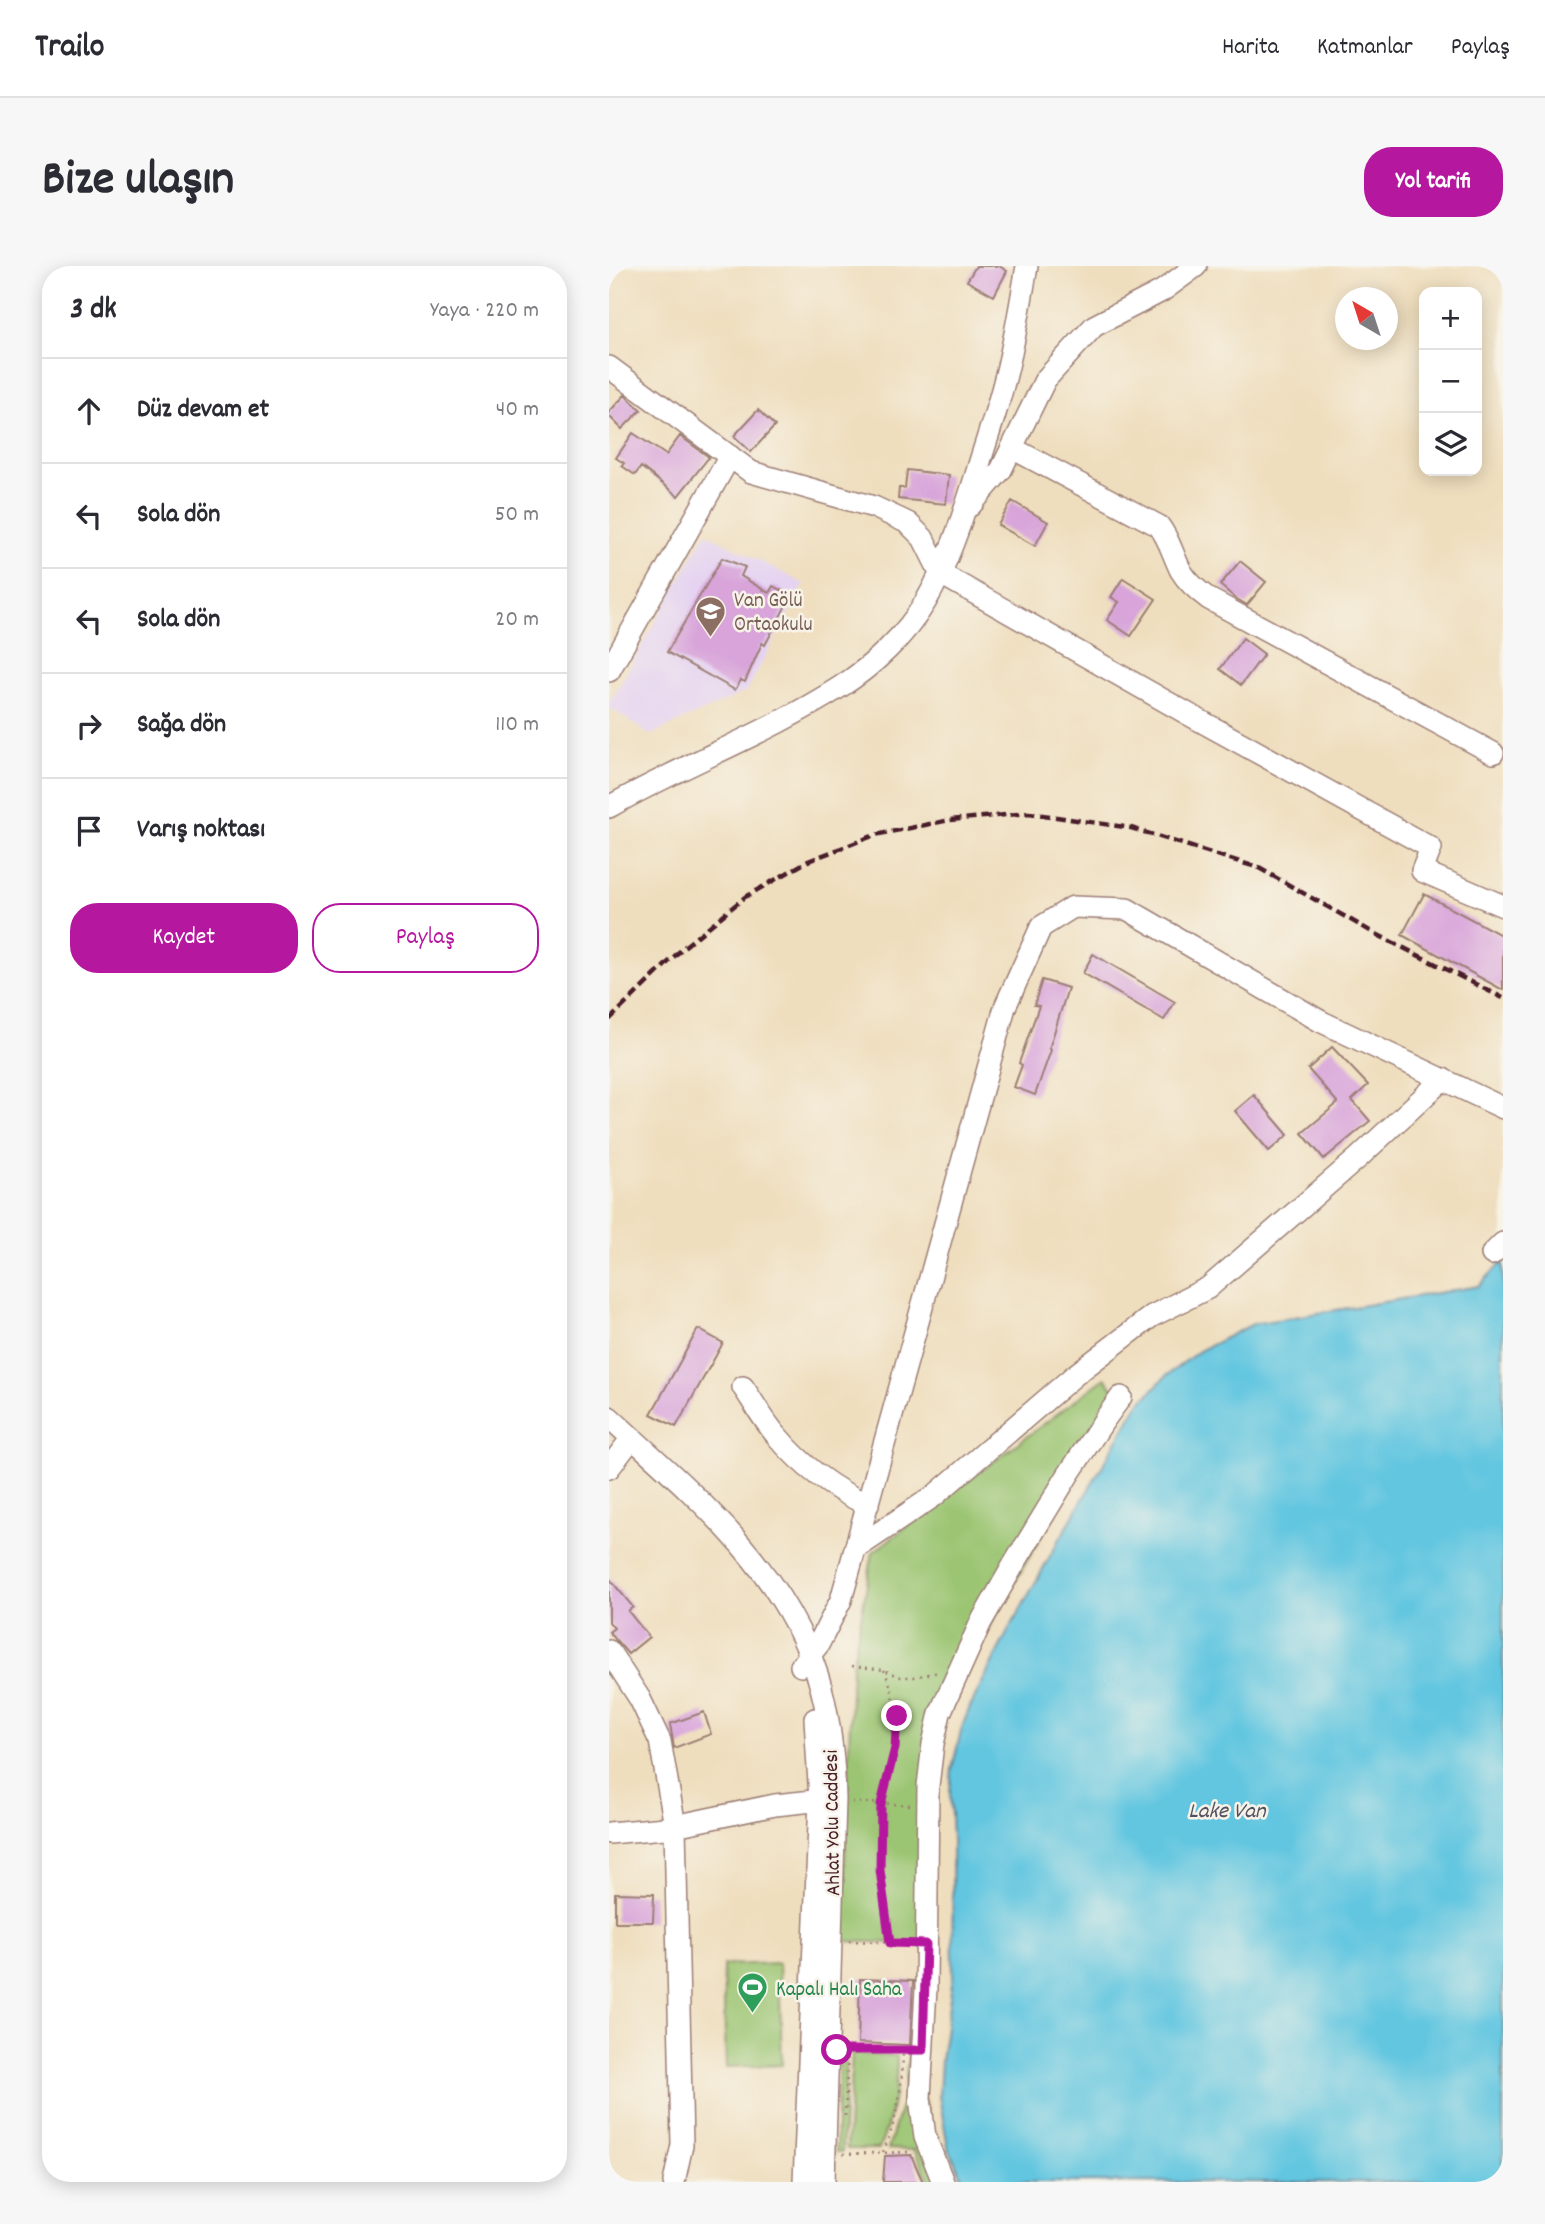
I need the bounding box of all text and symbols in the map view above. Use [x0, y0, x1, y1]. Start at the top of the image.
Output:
text: Trailo [35, 25, 105, 72]
text: Harita [1222, 31, 1279, 65]
text: Katmanlar [1317, 31, 1413, 65]
text: Paylaş [1451, 31, 1510, 65]
text: Bize ulaşın [42, 147, 234, 217]
button: Yol tarifi [1364, 147, 1503, 217]
north arrow [1335, 287, 1398, 350]
map controls [1419, 287, 1482, 476]
button: + [1419, 287, 1482, 350]
text: 3 dk [70, 290, 117, 333]
text: Yaya · 220 m [430, 295, 539, 328]
button: − [1419, 350, 1482, 413]
icon: ahead [70, 392, 108, 430]
text: Düz devam et [137, 392, 269, 429]
text: 40 m [496, 394, 539, 427]
button: layers [1419, 413, 1482, 476]
icon: left [70, 497, 108, 535]
text: Sola dön [137, 497, 220, 534]
text: 50 m [495, 499, 539, 532]
place label: Van Gölü Ortaokulu [734, 587, 813, 641]
school or university icon: Van Gölü Ortaokulu [694, 594, 728, 638]
icon: left [70, 602, 108, 640]
text: Sola dön [137, 602, 220, 639]
text: 20 m [495, 604, 539, 637]
icon: right [70, 707, 108, 745]
text: Sağa dön [137, 707, 226, 744]
text: 110 m [495, 709, 539, 742]
icon: arrive [70, 812, 108, 850]
text: Varış noktası [137, 812, 265, 849]
button: Kaydet [70, 903, 298, 973]
button: Paylaş [312, 903, 539, 973]
route end [881, 1700, 912, 1731]
street label: Ahlat Yolu Caddesi [818, 1749, 850, 1896]
water label: Lake Van [1188, 1796, 1267, 1829]
sports icon: Kapalı Halı Saha [736, 1971, 770, 2015]
place label: Kapalı Halı Saha [776, 1976, 903, 2006]
route start [821, 2034, 852, 2065]

